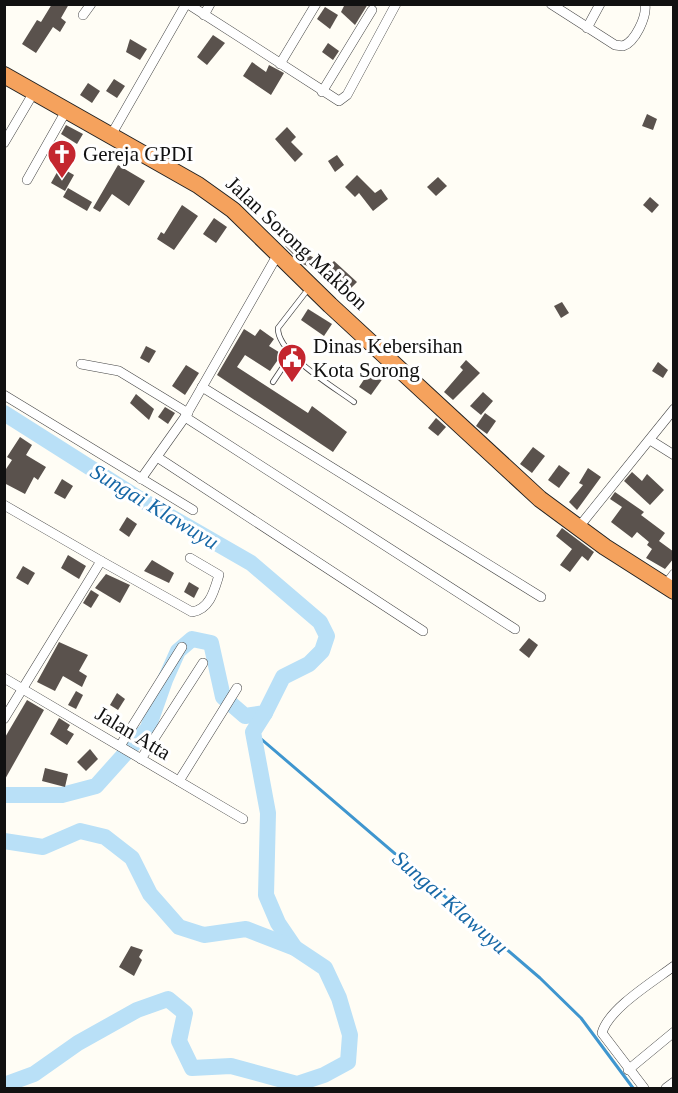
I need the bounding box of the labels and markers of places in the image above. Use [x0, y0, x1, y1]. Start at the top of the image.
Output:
church icon: Gereja GPDI [46, 138, 78, 180]
place label: Gereja GPDI [83, 142, 193, 166]
place label: Dinas Kebersihan Kota Sorong [313, 334, 463, 382]
public building icon: Dinas Kebersihan Kota Sorong [276, 342, 308, 384]

